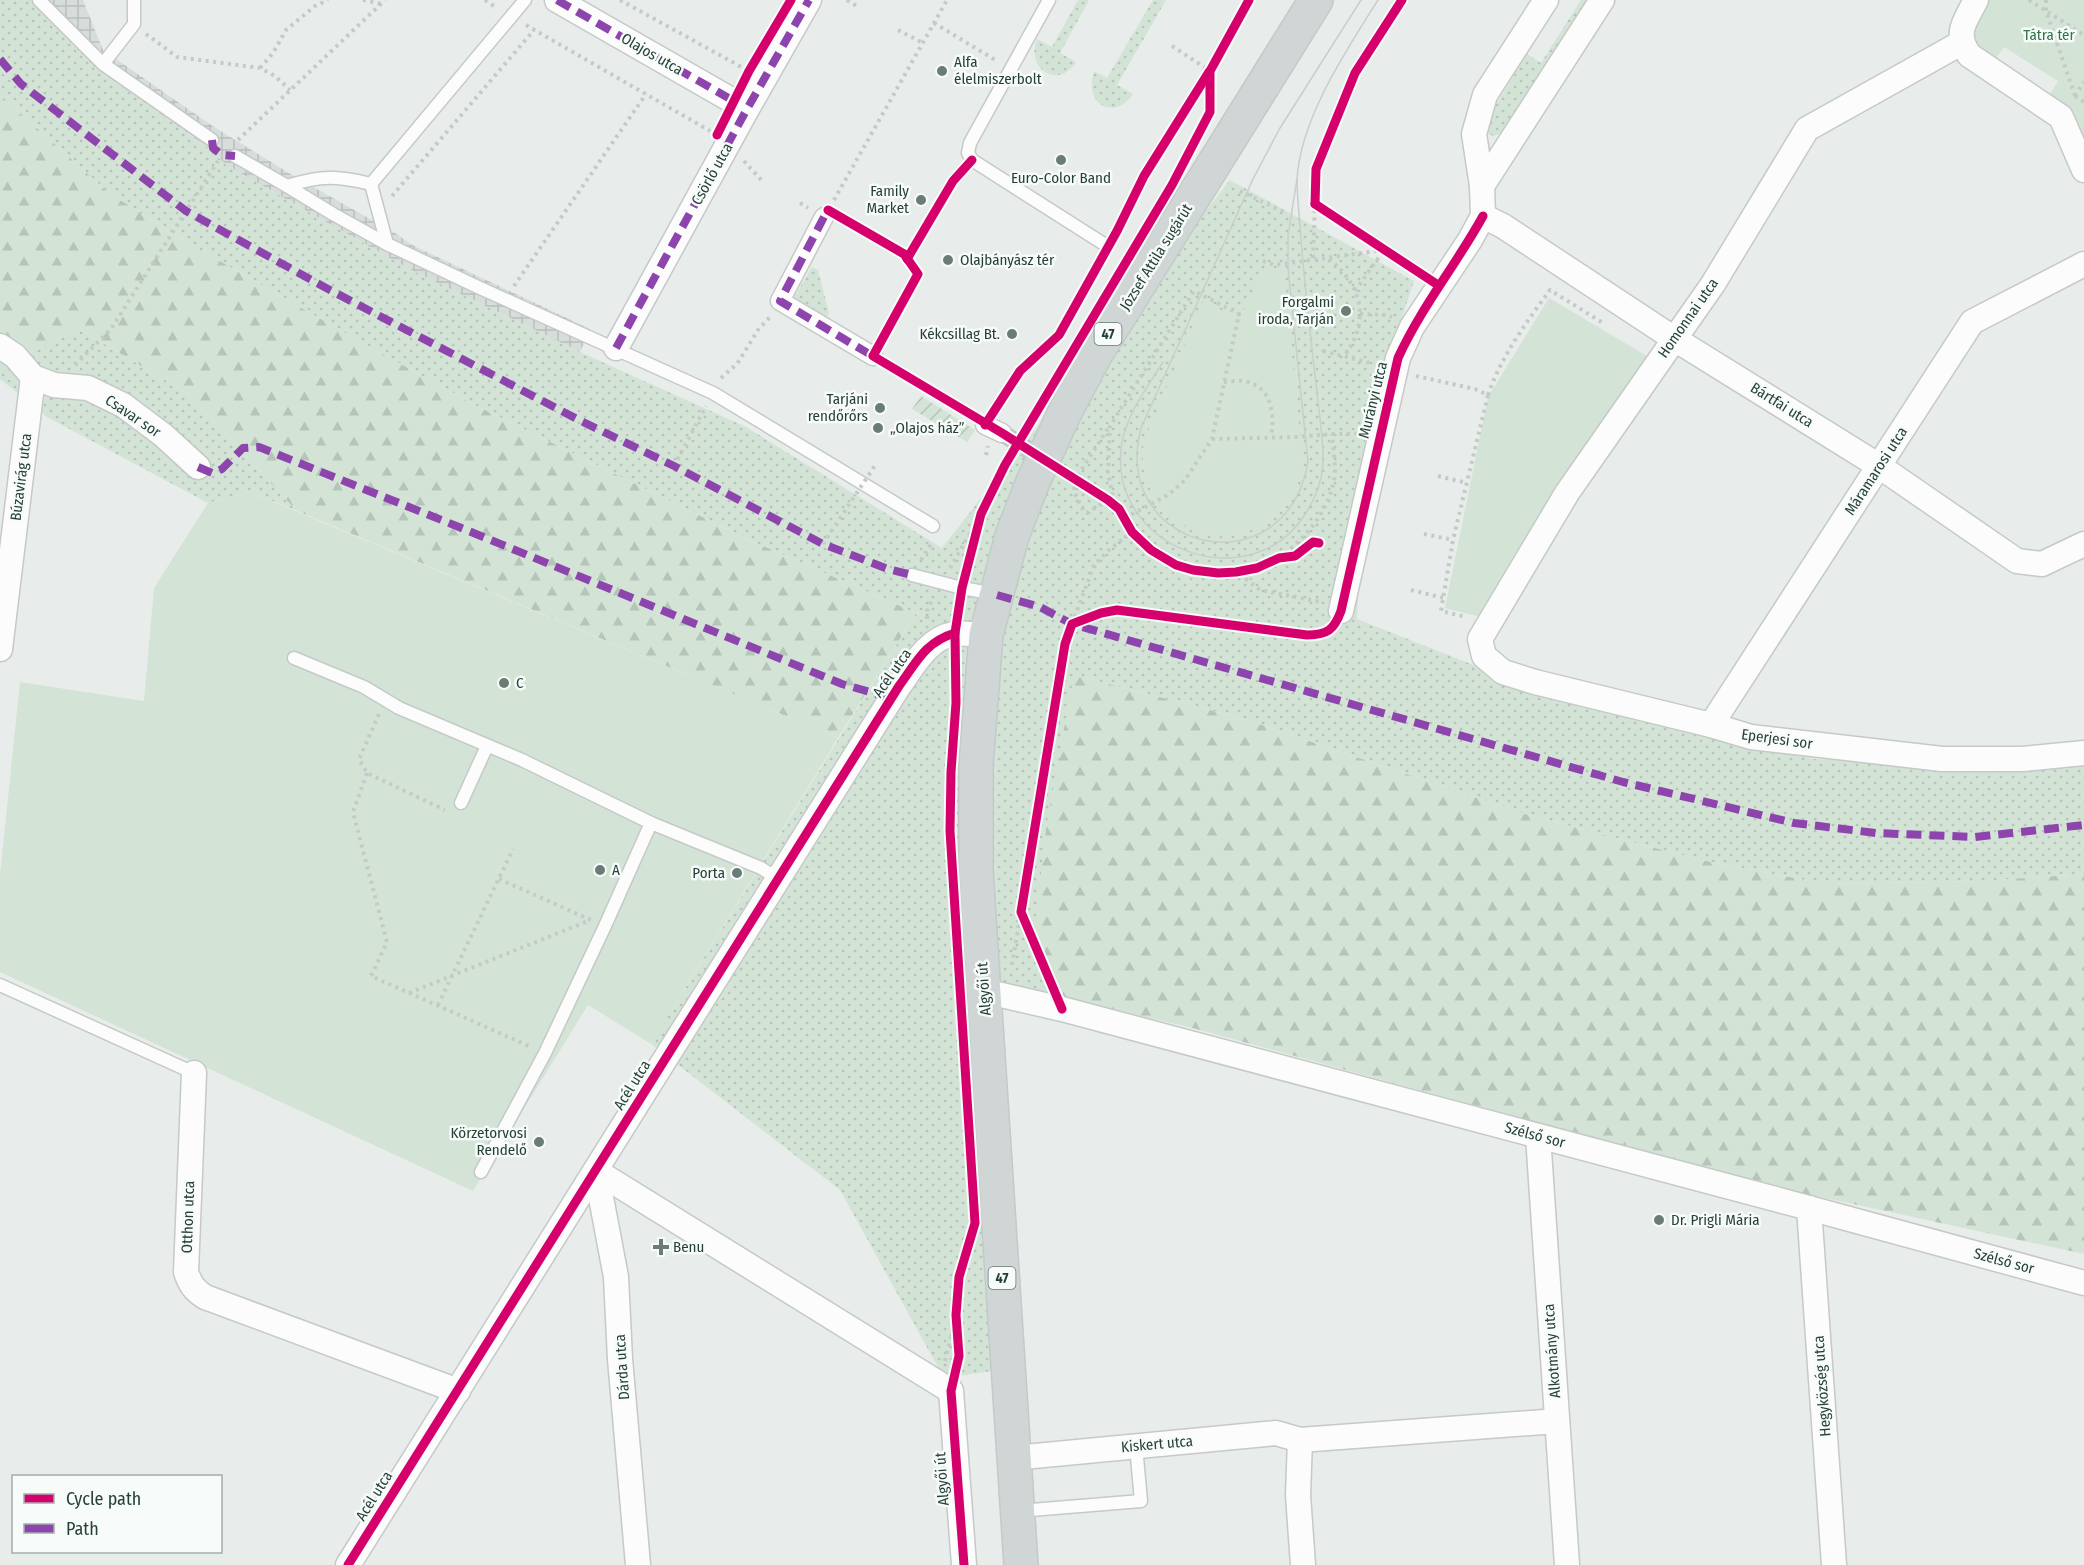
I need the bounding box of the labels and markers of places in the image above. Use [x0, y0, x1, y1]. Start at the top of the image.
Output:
place label: Alfa élelmiszerbolt [954, 53, 1042, 88]
marker: Alfa élelmiszerbolt [935, 64, 949, 78]
marker: Euro-Color Band [1054, 153, 1068, 167]
place label: Euro-Color Band [1011, 169, 1111, 187]
place label: Family Market [867, 182, 909, 217]
marker: Family Market [914, 193, 928, 207]
place label: Olajbányász tér [960, 251, 1055, 269]
marker: Olajbányász tér [941, 253, 955, 267]
place label: Forgalmi iroda, Tarján [1258, 293, 1334, 328]
marker: Forgalmi iroda, Tarján [1339, 304, 1353, 318]
place label: Kékcsillag Bt. [919, 325, 1000, 343]
marker: Kékcsillag Bt. [1005, 327, 1019, 341]
place label: Tarjáni rendőrőrs [808, 390, 868, 425]
marker: Tarjáni rendőrőrs [873, 401, 887, 415]
place label: „Olajos ház” [890, 419, 965, 437]
marker: „Olajos ház” [871, 421, 885, 435]
place label: C [516, 674, 524, 692]
marker: C [497, 676, 511, 690]
place label: A [612, 861, 620, 879]
marker: A [593, 863, 607, 877]
place label: Porta [692, 864, 725, 882]
marker: Porta [730, 866, 744, 880]
place label: Körzetorvosi Rendelő [451, 1124, 527, 1159]
marker: Körzetorvosi Rendelő [532, 1135, 546, 1149]
place label: Dr. Prigli Mária [1671, 1211, 1760, 1229]
marker: Dr. Prigli Mária [1652, 1213, 1666, 1227]
place label: Benu [673, 1238, 704, 1256]
marker: Benu [654, 1240, 668, 1254]

